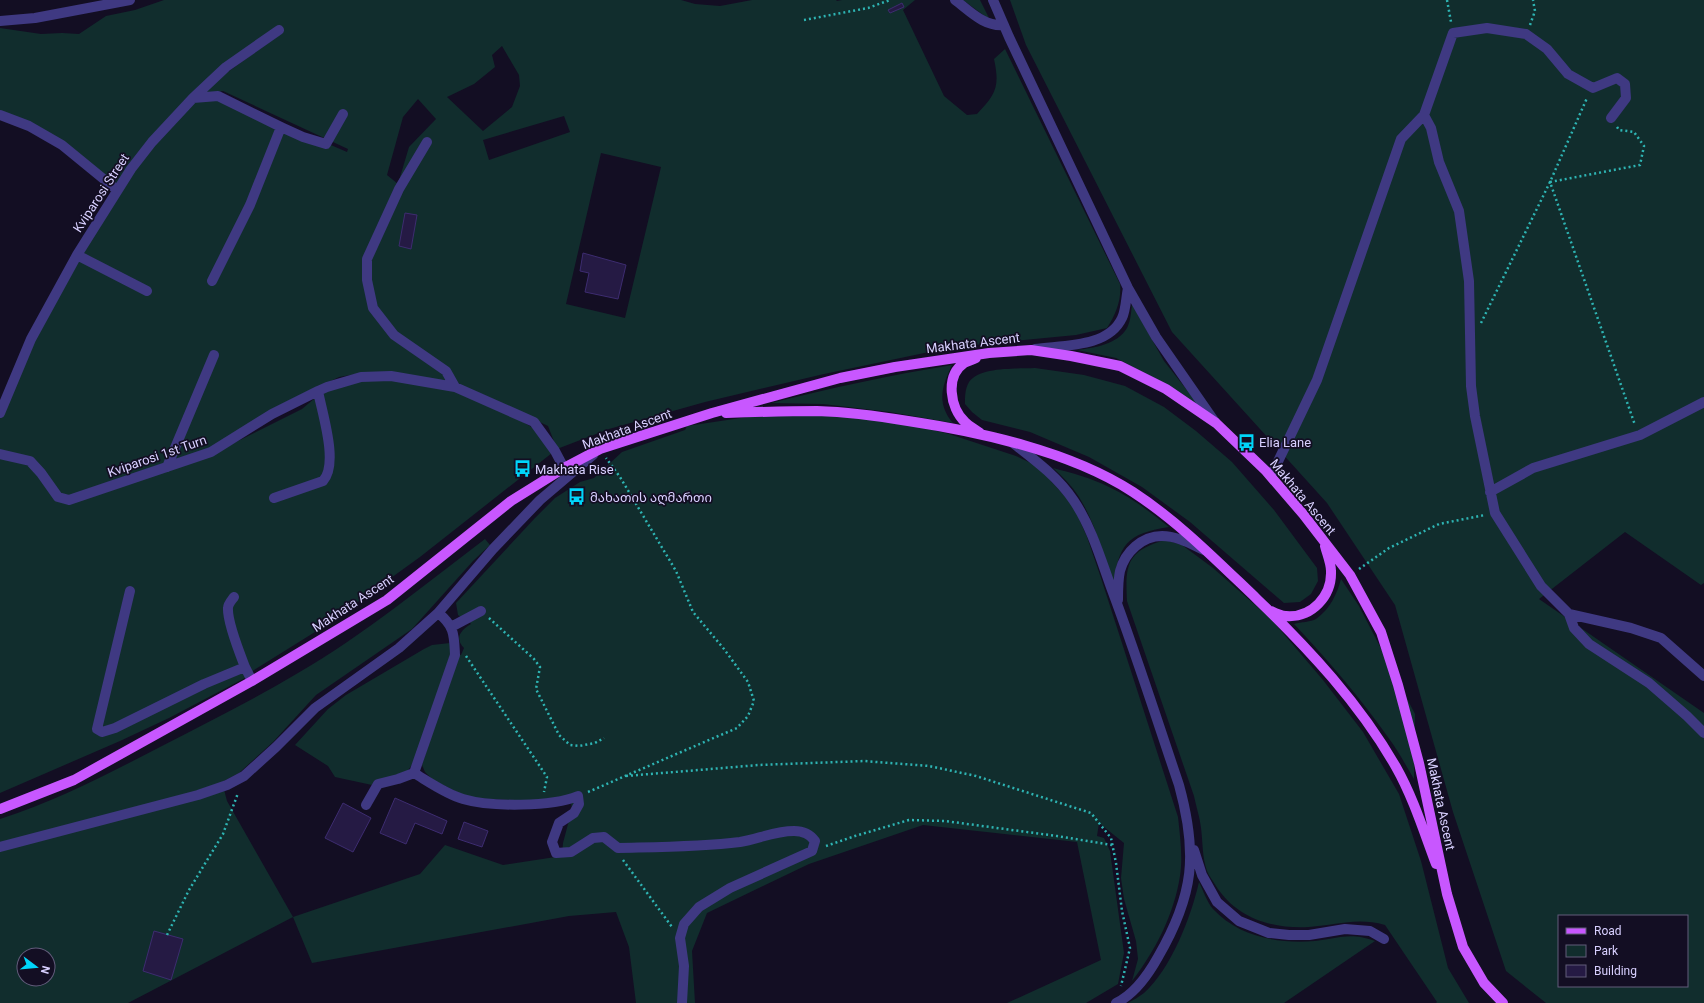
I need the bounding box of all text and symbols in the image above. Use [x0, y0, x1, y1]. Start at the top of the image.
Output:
street label: Kviparosi Street [70, 151, 132, 235]
street label: Makhata Ascent [925, 330, 1021, 356]
street label: Makhata Ascent [580, 406, 674, 452]
street label: Kviparosi 1st Turn [106, 432, 208, 480]
bus stop icon: Elia Lane [1236, 432, 1256, 452]
place label: Elia Lane [1259, 435, 1311, 450]
street label: Makhata Ascent [1267, 456, 1339, 538]
bus stop icon: Makhata Rise [512, 459, 532, 479]
place label: Makhata Rise [535, 462, 614, 477]
bus stop icon: მახათის აღმართი [567, 487, 587, 507]
place label: მახათის აღმართი [590, 490, 712, 506]
street label: Makhata Ascent [309, 571, 397, 635]
street label: Makhata Ascent [1424, 756, 1458, 852]
legend [1558, 915, 1688, 987]
text: Road [1594, 924, 1622, 938]
text: Park [1594, 944, 1619, 958]
north arrow [16, 947, 56, 987]
text: N [38, 964, 52, 975]
text: Building [1594, 964, 1637, 978]

